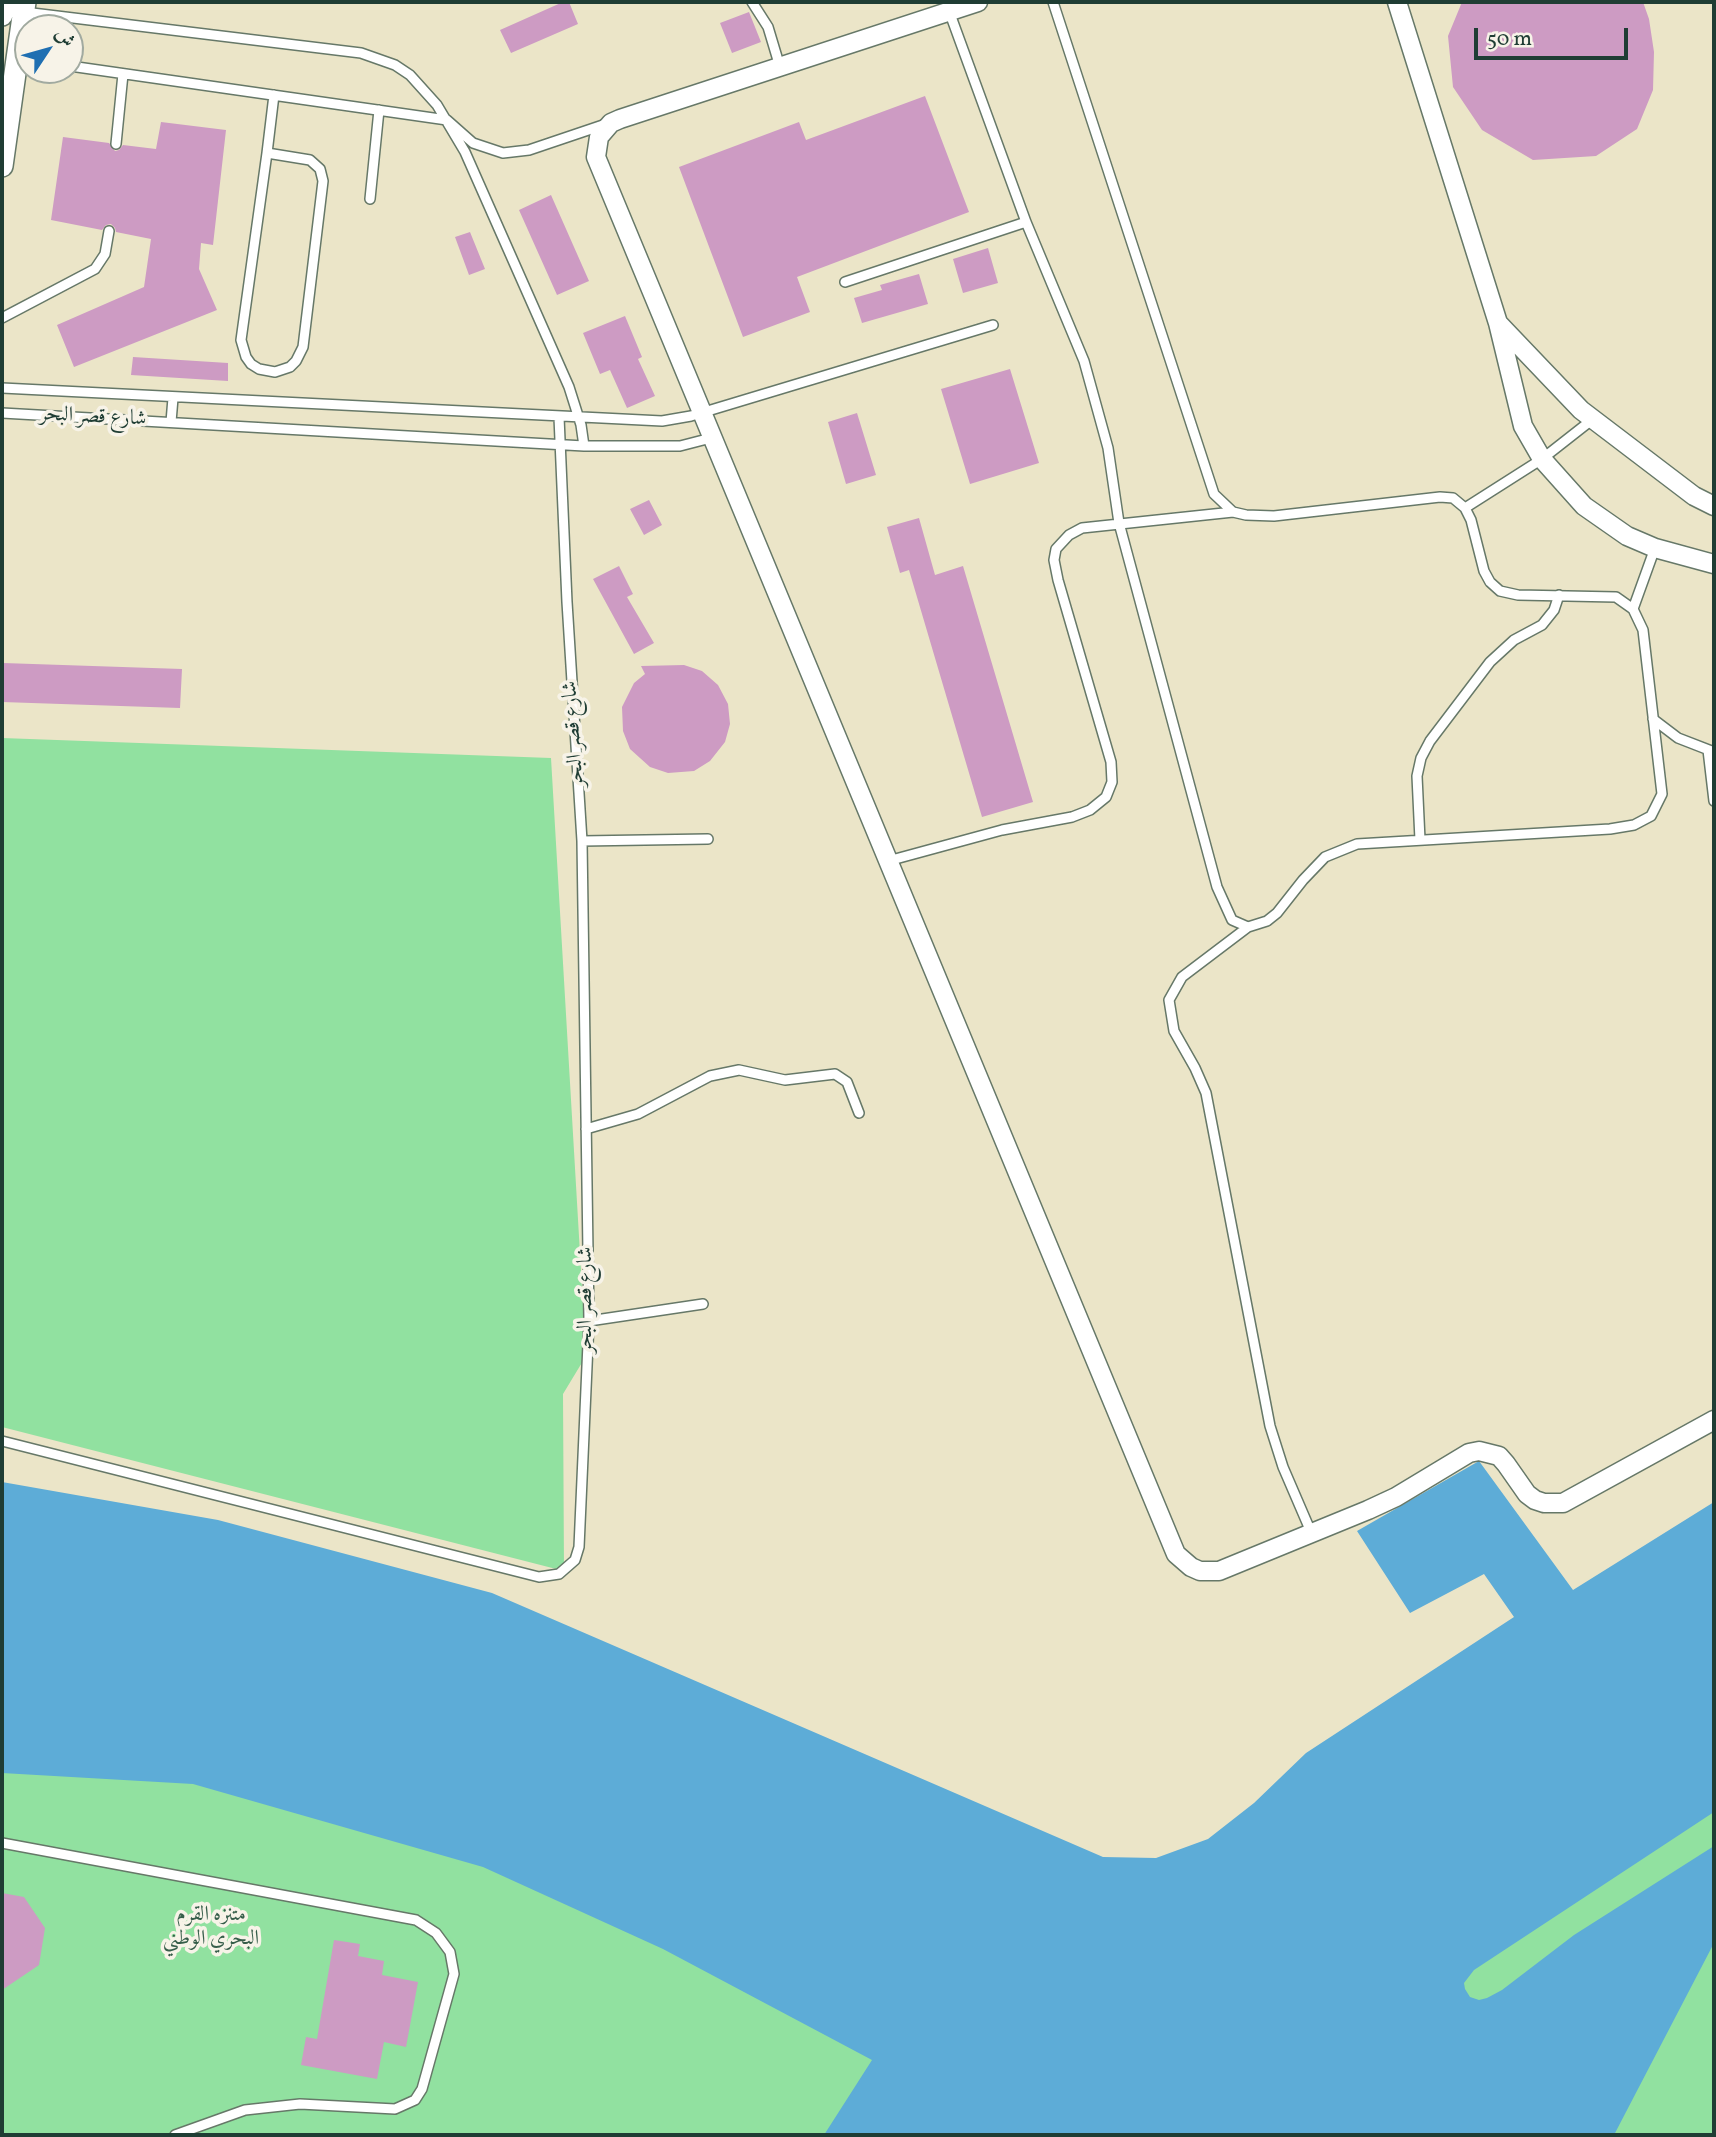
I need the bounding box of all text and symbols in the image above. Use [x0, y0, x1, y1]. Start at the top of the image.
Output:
north arrow [14, 14, 84, 84]
scale bar [1478, 14, 1632, 58]
text: ش [48, 23, 80, 53]
text: 50 m [1487, 25, 1532, 54]
street label: شارع قصر البحر [39, 403, 147, 433]
street label: شارع قصر البحر [559, 680, 591, 788]
street label: شارع قصر البحر [574, 1247, 600, 1353]
park label: متنزه القرم البحري الوطني [163, 1903, 259, 1953]

